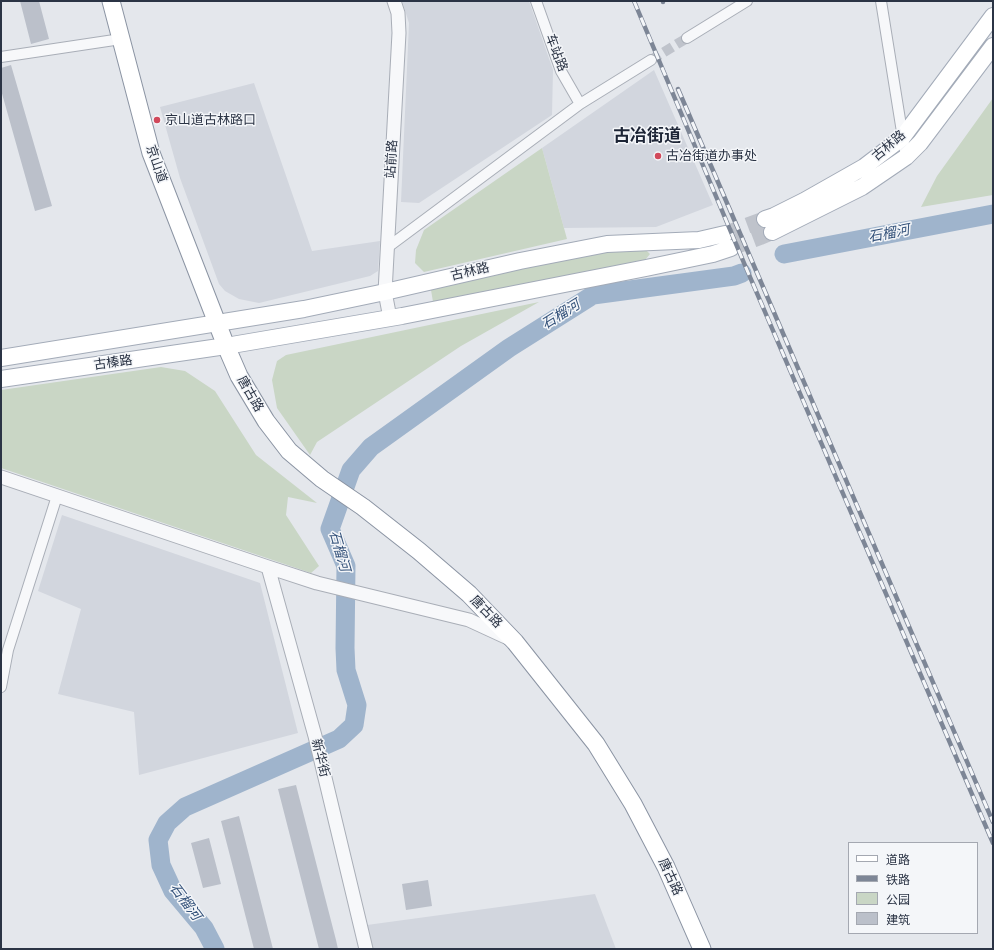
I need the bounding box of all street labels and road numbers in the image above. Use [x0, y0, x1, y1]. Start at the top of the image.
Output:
street label: 车站路 [542, 32, 570, 74]
street label: 古林路 [869, 127, 909, 165]
street label: 站前路 [383, 139, 401, 179]
street label: 京山道 [142, 143, 170, 185]
street label: 古林路 [449, 260, 491, 284]
street label: 古榛路 [93, 353, 133, 373]
street label: 唐古路 [233, 373, 267, 415]
street label: 唐古路 [467, 593, 505, 631]
street label: 新华街 [308, 737, 332, 779]
street label: 唐古路 [655, 856, 685, 898]

